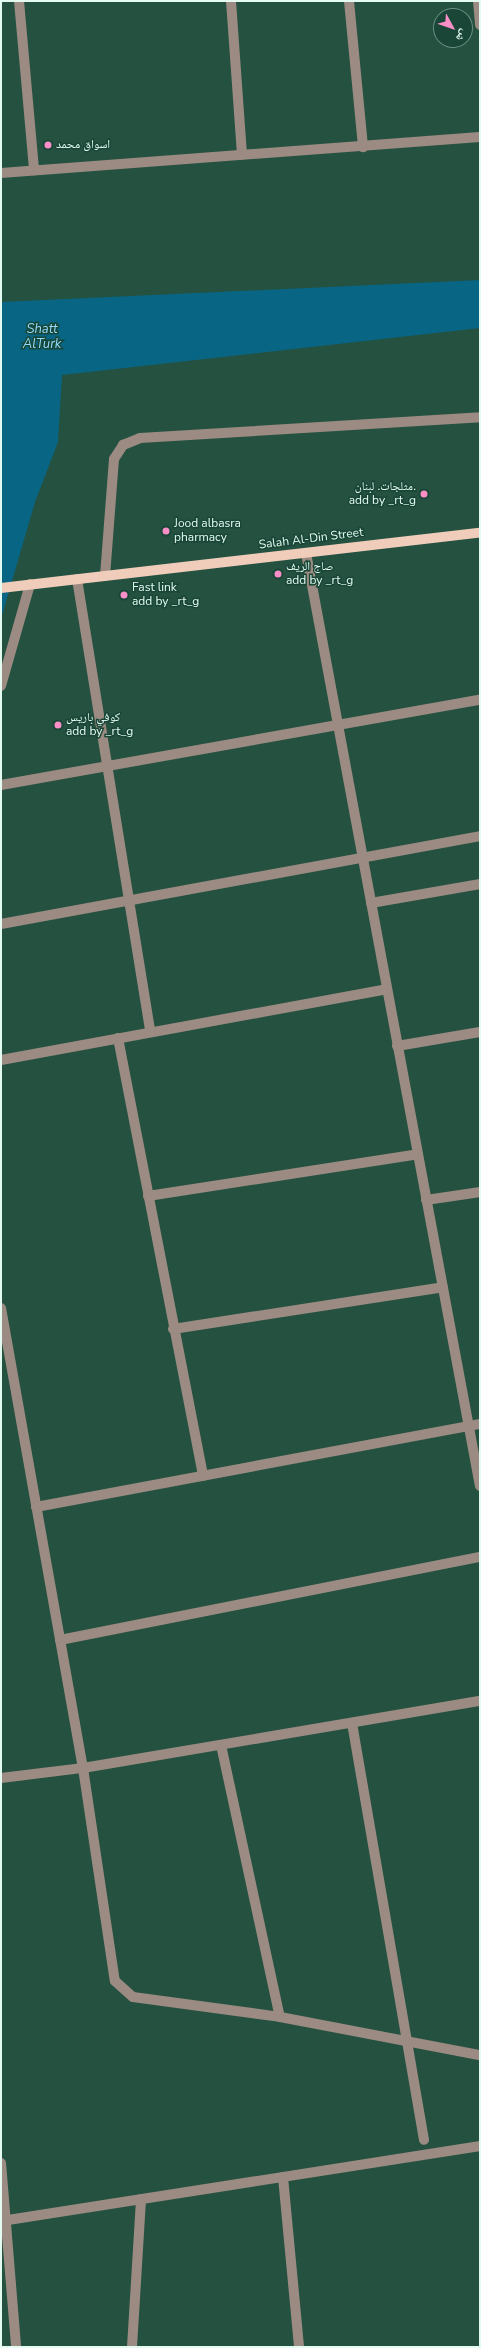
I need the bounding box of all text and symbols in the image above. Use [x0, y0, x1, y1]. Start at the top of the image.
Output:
north arrow [433, 8, 473, 48]
text: ش [452, 26, 471, 45]
place label: اسواق محمد [56, 138, 110, 152]
marker: اسواق محمد [43, 140, 53, 150]
water label: Shatt AlTurk [23, 322, 61, 353]
place label: مثلجات. لبنان. add by _rt_g [349, 480, 416, 508]
marker: مثلجات. لبنان. add by _rt_g [419, 489, 429, 499]
place label: Jood albasra pharmacy [174, 517, 241, 545]
street label: Salah Al-Din Street [258, 525, 364, 553]
marker: Jood albasra pharmacy [161, 526, 171, 536]
place label: صاج الريف add by _rt_g [286, 560, 353, 588]
marker: صاج الريف add by _rt_g [273, 569, 283, 579]
place label: Fast link add by _rt_g [132, 581, 199, 609]
marker: Fast link add by _rt_g [119, 590, 129, 600]
place label: كوفي باريس add by _rt_g [66, 711, 133, 739]
marker: كوفي باريس add by _rt_g [53, 720, 63, 730]

